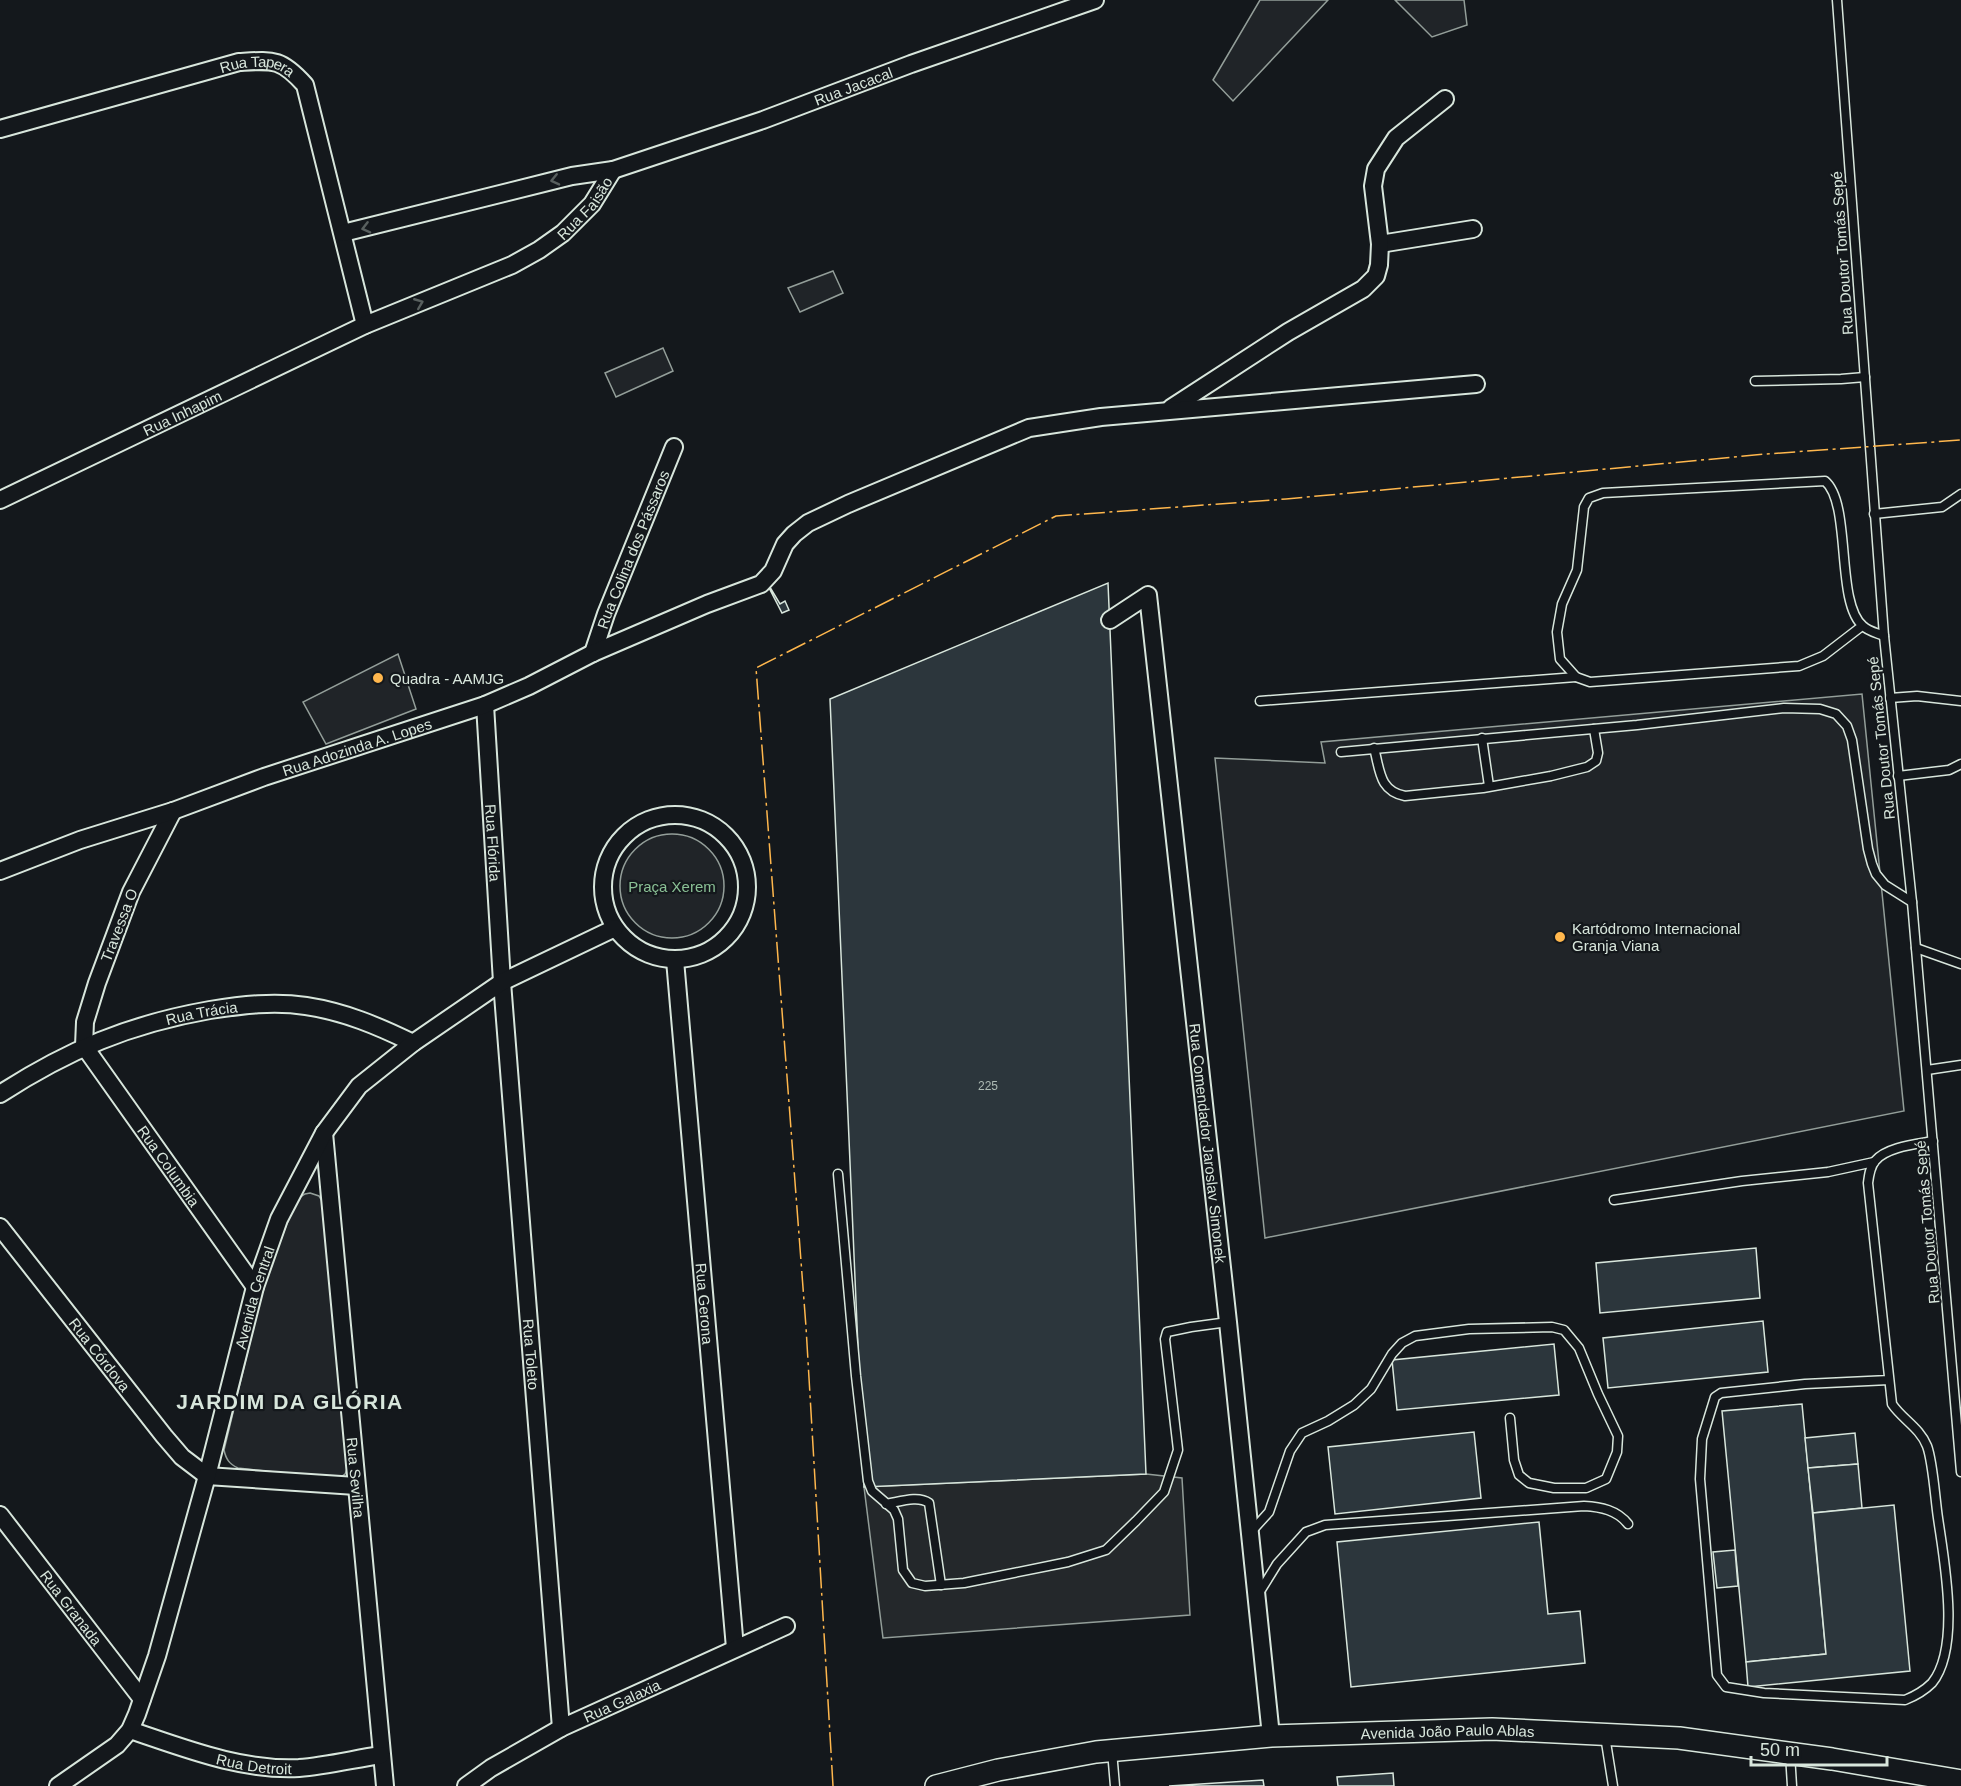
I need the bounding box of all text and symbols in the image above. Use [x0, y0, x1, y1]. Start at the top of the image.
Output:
street label: Rua Tapera [218, 52, 299, 80]
street label: Rua Jacacal [812, 63, 895, 108]
street label: Rua Doutor Tomás Sepé [1828, 171, 1856, 335]
one-way arrow [551, 173, 561, 186]
street label: Rua Faisão [553, 174, 615, 243]
one-way arrow [361, 220, 371, 233]
one-way arrow [413, 298, 424, 310]
street label: Rua Inhapim [140, 387, 224, 439]
street label: Rua Colina dos Pássaros [593, 468, 672, 631]
street label: Rua Doutor Tomás Sepé [1864, 656, 1898, 820]
place label: Quadra - AAMJG [390, 670, 504, 687]
marker: Quadra - AAMJG [371, 671, 385, 685]
street label: Rua Adozinda A. Lopes [280, 715, 434, 779]
street label: Rua Flórida [483, 803, 504, 883]
park label: Praça Xerem [628, 878, 716, 895]
street label: Travessa O [97, 886, 141, 964]
place label: Kartódromo Internacional Granja Viana [1572, 920, 1740, 954]
marker: Kartódromo Internacional Granja Viana [1553, 930, 1567, 944]
street label: Rua Trácia [164, 998, 239, 1028]
street label: Rua Comendador Jaroslav Simonek [1187, 1022, 1230, 1264]
house number: 225 [978, 1079, 998, 1093]
street label: Rua Columbia [134, 1122, 204, 1210]
street label: Rua Doutor Tomás Sepé [1911, 1140, 1943, 1304]
street label: Avenida Central [231, 1244, 277, 1351]
street label: Rua Gerona [693, 1262, 717, 1346]
street label: Rua Córdova [66, 1314, 134, 1395]
street label: Rua Toleto [520, 1318, 543, 1391]
district label: JARDIM DA GLÓRIA [176, 1390, 404, 1413]
street label: Rua Sevilha [344, 1436, 368, 1519]
street label: Rua Granada [37, 1567, 106, 1649]
street label: Rua Galaxia [581, 1675, 663, 1725]
street label: Avenida João Paulo Ablas [1360, 1720, 1535, 1742]
scale bar [1751, 1729, 1888, 1767]
text: 50 m [1760, 1740, 1800, 1760]
street label: Rua Detroit [215, 1750, 293, 1777]

